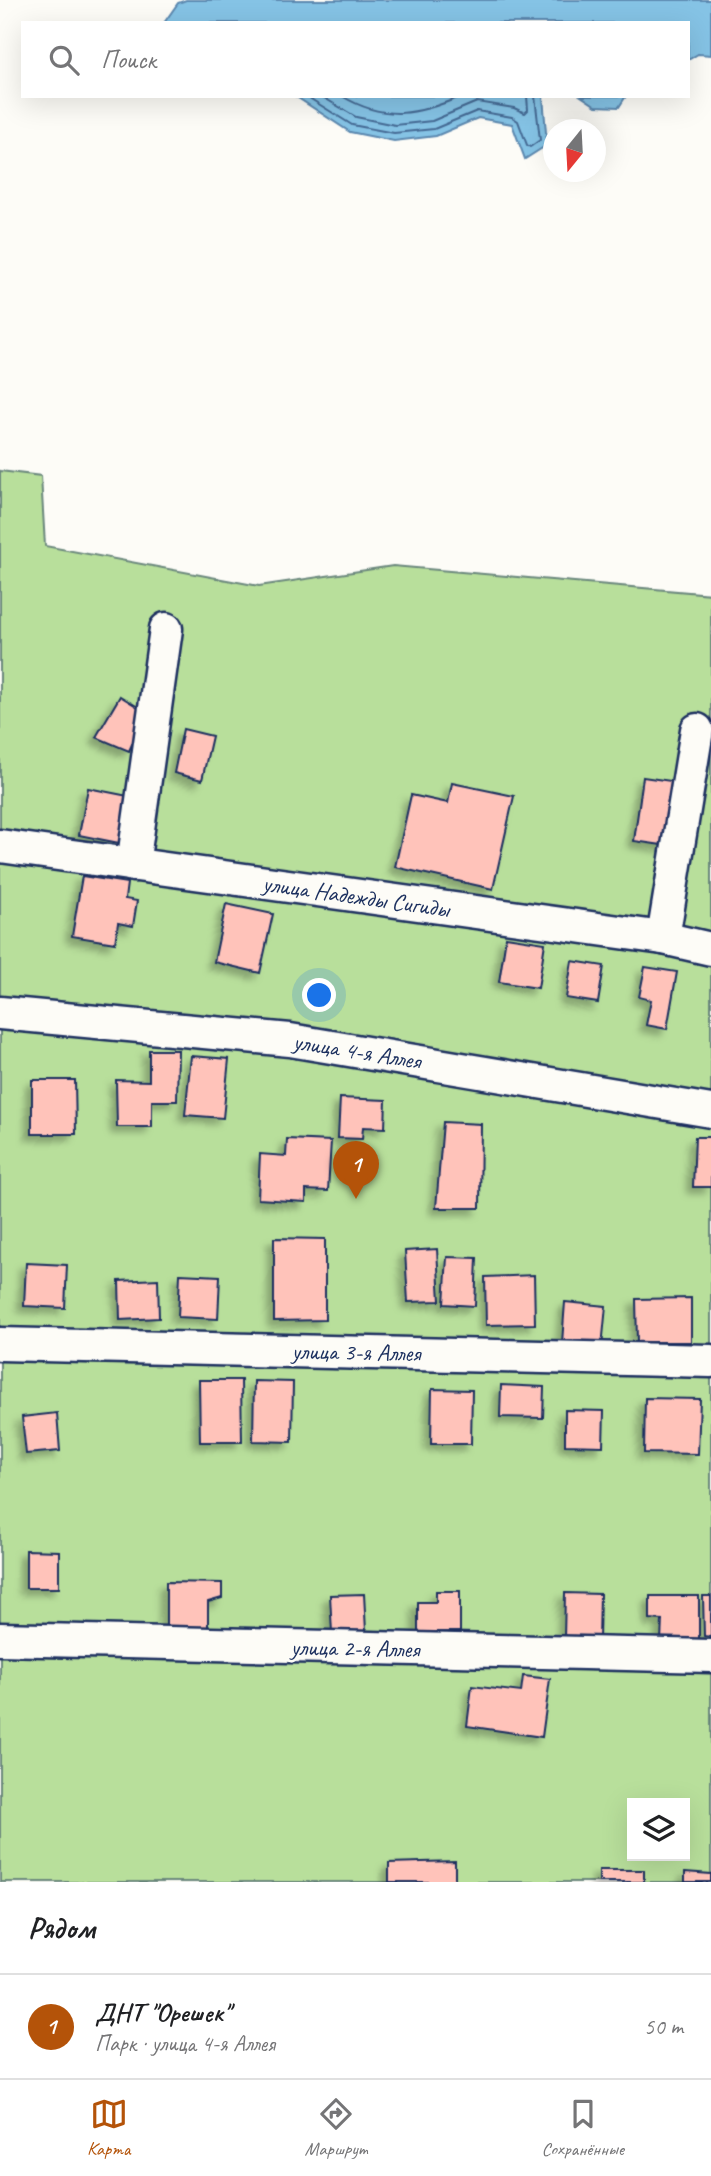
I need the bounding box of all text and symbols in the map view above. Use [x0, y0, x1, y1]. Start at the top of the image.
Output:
search box [21, 21, 690, 98]
icon: search [45, 41, 83, 79]
text: Поиск [101, 43, 156, 76]
north arrow [543, 119, 606, 182]
street label: улица Надежды Сигиды [259, 868, 453, 924]
your location [302, 978, 336, 1012]
street label: улица 4-я Аллея [289, 1026, 425, 1076]
pin: 1 [333, 1141, 379, 1199]
street label: улица 3-я Аллея [289, 1336, 422, 1368]
street label: улица 2-я Аллея [288, 1632, 421, 1664]
map controls [627, 1798, 690, 1861]
button: layers [627, 1798, 690, 1861]
text: Рядом [28, 1909, 95, 1947]
text: ДНТ "Орешек" [95, 1996, 230, 2029]
text: 1 [46, 2012, 56, 2041]
text: 50 m [644, 2012, 683, 2041]
text: Парк · улица 4-я Аллея [95, 2029, 275, 2058]
tab: Карта [87, 2095, 130, 2161]
tab: Маршрут [305, 2095, 367, 2161]
tab: Сохранённые [541, 2095, 624, 2161]

